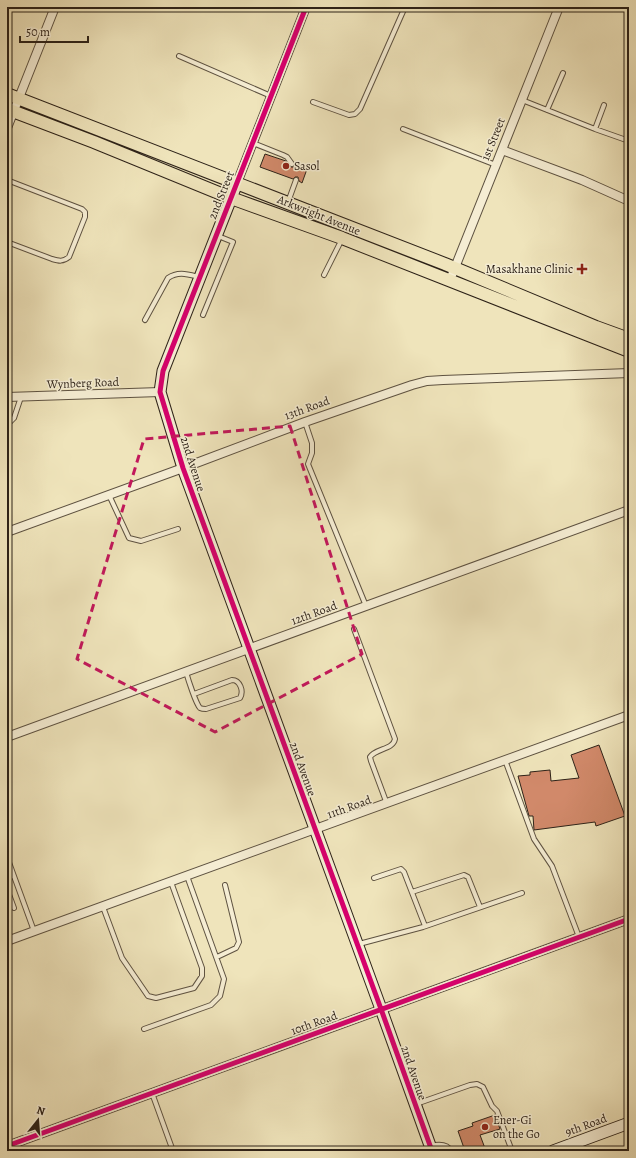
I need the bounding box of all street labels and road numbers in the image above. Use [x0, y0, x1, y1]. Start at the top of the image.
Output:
street label: 1st Street [477, 115, 509, 163]
street label: 2nd Street [204, 169, 238, 221]
street label: Arkwright Avenue [274, 191, 363, 239]
street label: Wynberg Road [46, 374, 120, 392]
street label: 13th Road [282, 392, 332, 424]
street label: 2nd Avenue [177, 434, 209, 494]
street label: 12th Road [289, 597, 340, 629]
street label: 2nd Avenue [286, 740, 320, 798]
street label: 11th Road [325, 791, 374, 822]
street label: 10th Road [289, 1007, 340, 1039]
street label: 2nd Avenue [397, 1044, 431, 1102]
street label: 9th Road [563, 1110, 610, 1140]

